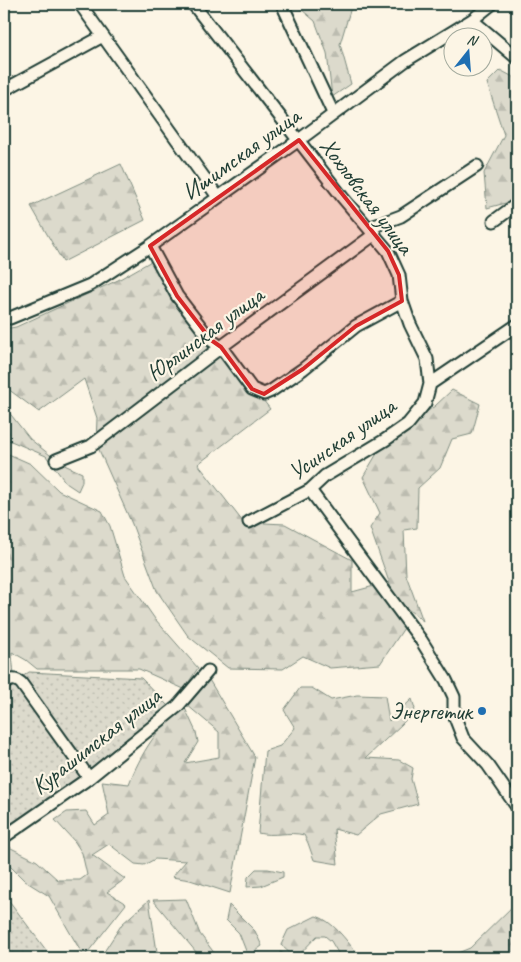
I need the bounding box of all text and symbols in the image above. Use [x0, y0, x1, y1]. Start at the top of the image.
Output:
north arrow [444, 28, 494, 78]
text: N [465, 31, 481, 50]
street label: Ишимская улица [176, 100, 308, 207]
street label: Хохловская улица [313, 132, 421, 261]
street label: Юрлинская улица [140, 279, 271, 388]
street label: Усинская улица [283, 390, 403, 487]
street label: Курашимская улица [25, 680, 168, 801]
place label: Энергетик [390, 696, 474, 726]
marker: Энергетик [476, 705, 488, 717]

